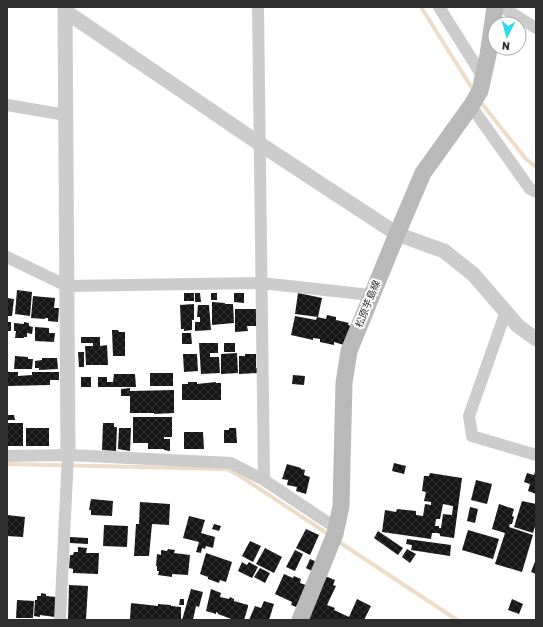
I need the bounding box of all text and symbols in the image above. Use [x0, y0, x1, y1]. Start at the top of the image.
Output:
north arrow [487, 16, 527, 56]
text: N [501, 39, 511, 52]
street label: 松原芋島線 [353, 279, 383, 329]

